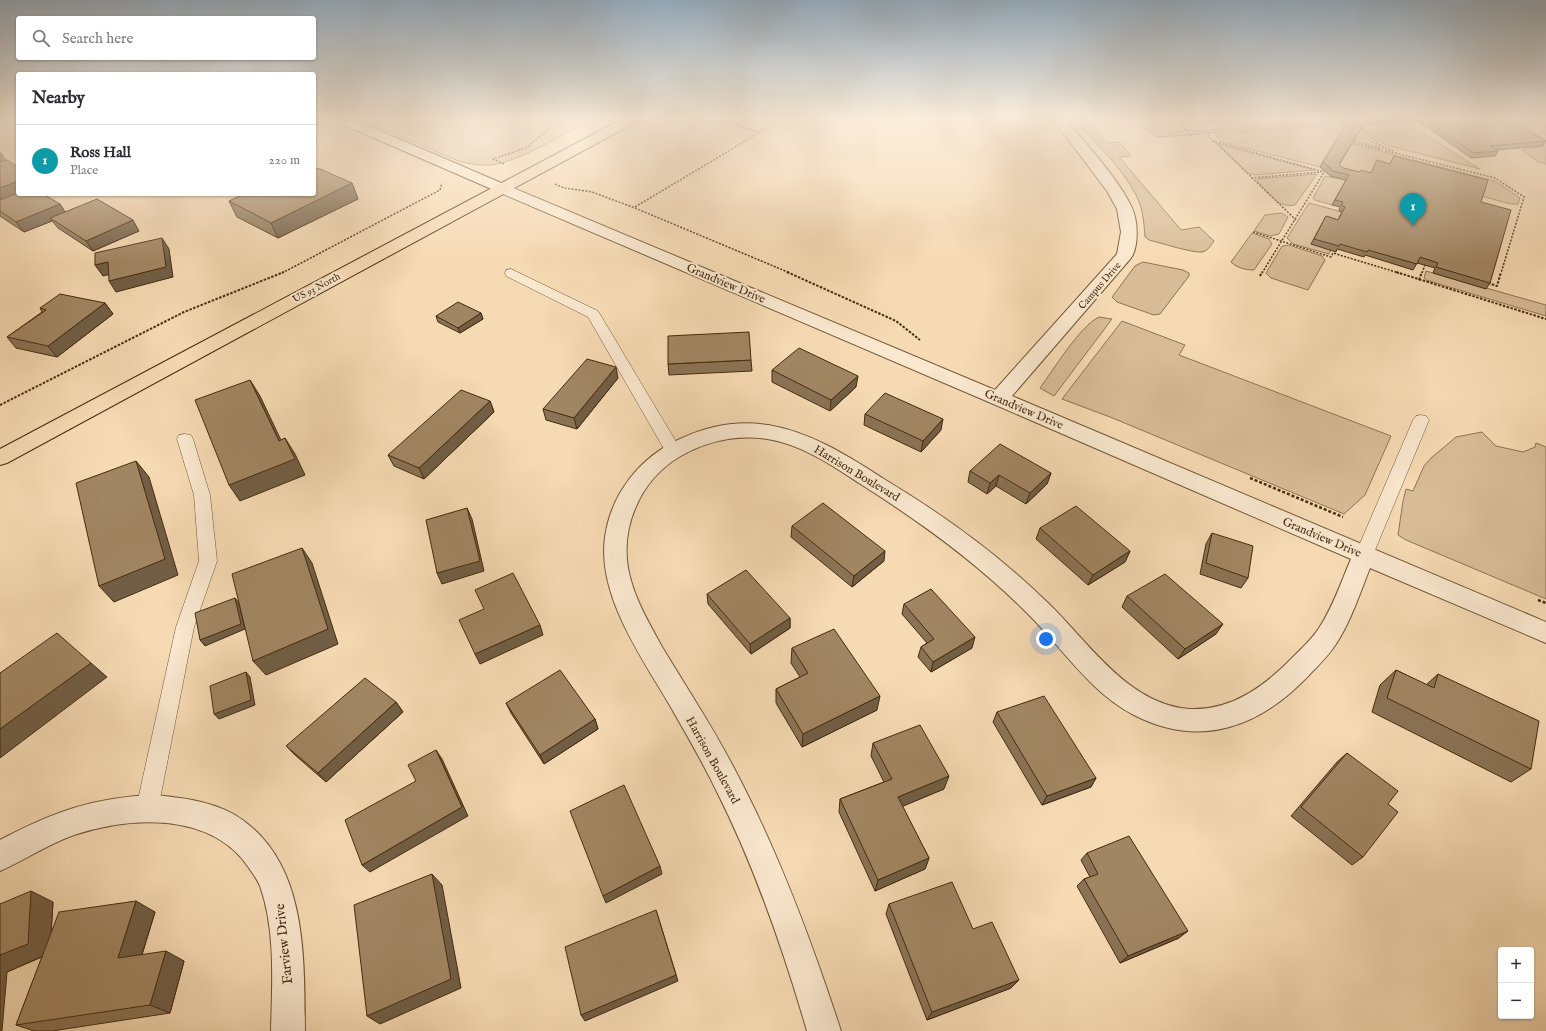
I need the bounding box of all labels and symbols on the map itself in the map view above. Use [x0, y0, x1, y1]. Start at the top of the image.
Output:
pin: 1 [1400, 193, 1426, 226]
street label: Campus Drive [1076, 259, 1125, 312]
street label: Grandview Drive [684, 260, 768, 307]
street label: US 93 North [291, 270, 343, 306]
street label: Grandview Drive [982, 386, 1066, 433]
street label: Harrison Boulevard [811, 442, 903, 505]
street label: Grandview Drive [1280, 514, 1364, 561]
your location [1036, 629, 1056, 649]
street label: Harrison Boulevard [682, 714, 743, 807]
street label: Farview Drive [271, 902, 297, 985]

